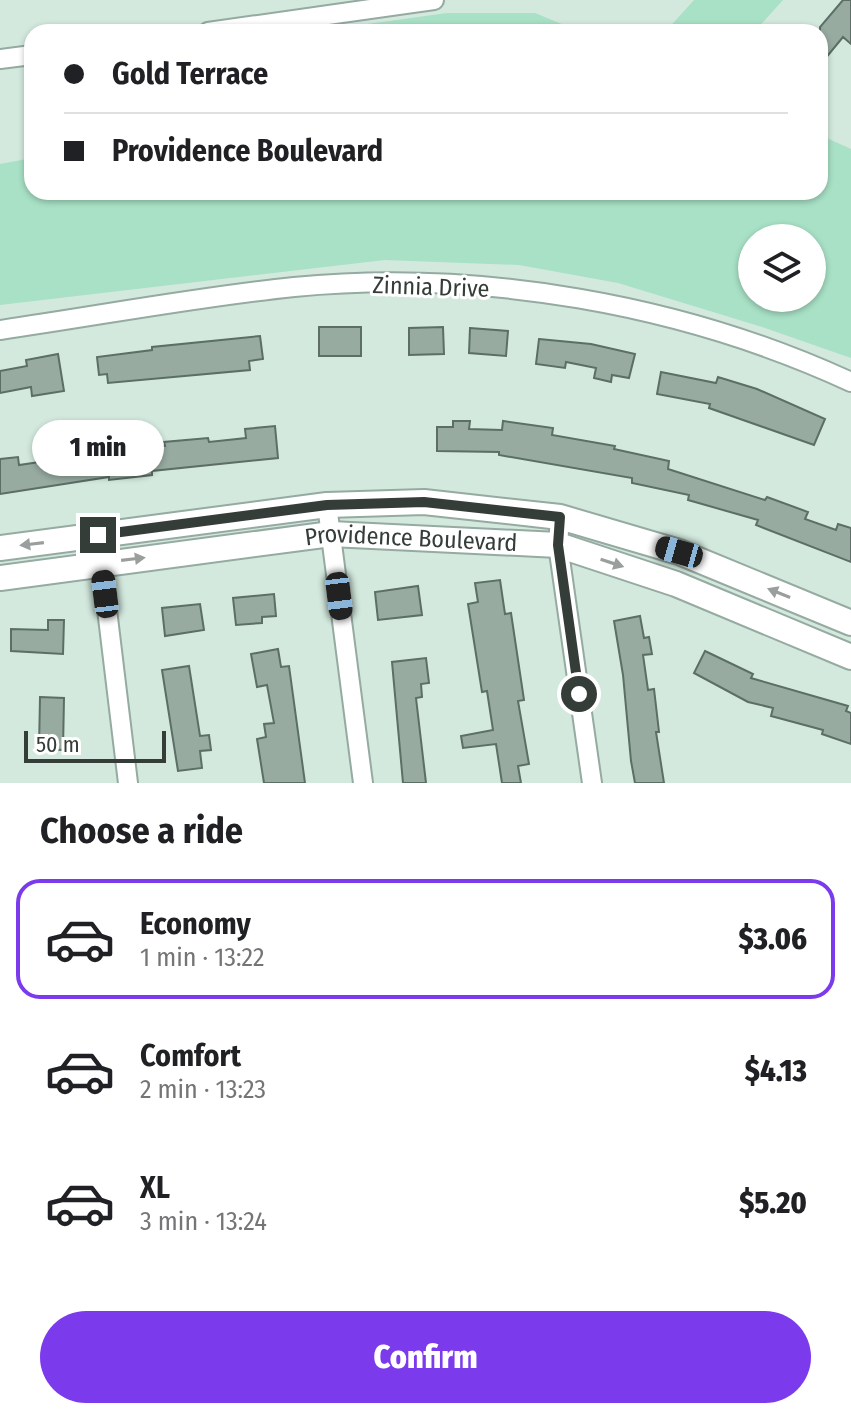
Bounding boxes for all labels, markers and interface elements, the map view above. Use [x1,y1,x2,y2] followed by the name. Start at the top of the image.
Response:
[112,56,268,92] text: Gold Terrace
[112,133,383,169] text: Providence Boulevard
[738,224,826,312] map controls
[738,224,826,312] button: layers
[372,271,490,303] street label: Zinnia Drive
[32,419,164,475] callout: 1 min
[70,432,126,463] text: 1 min
[80,517,116,553] route end
[303,519,518,557] street label: Providence Boulevard
[653,534,705,570] car
[19,538,44,551] one-way arrow
[121,552,146,565] one-way arrow
[600,557,624,569] one-way arrow
[90,569,120,619] car
[324,571,354,621] car
[767,587,791,600] one-way arrow
[561,676,597,712] route start
[24,727,166,763] scale bar
[36,731,80,758] text: 50 m
[40,809,243,853] text: Choose a ride
[44,903,116,975] icon: car
[140,906,251,942] text: Economy
[738,921,807,957] text: $3.06
[140,942,265,973] text: 1 min · 13:22
[44,1035,116,1107] icon: car
[140,1038,241,1074] text: Comfort
[745,1053,807,1089] text: $4.13
[140,1074,266,1105] text: 2 min · 13:23
[44,1167,116,1239] icon: car
[140,1170,170,1206] text: XL
[739,1185,807,1221] text: $5.20
[140,1206,267,1237] text: 3 min · 13:24
[40,1311,811,1403] button: Confirm

